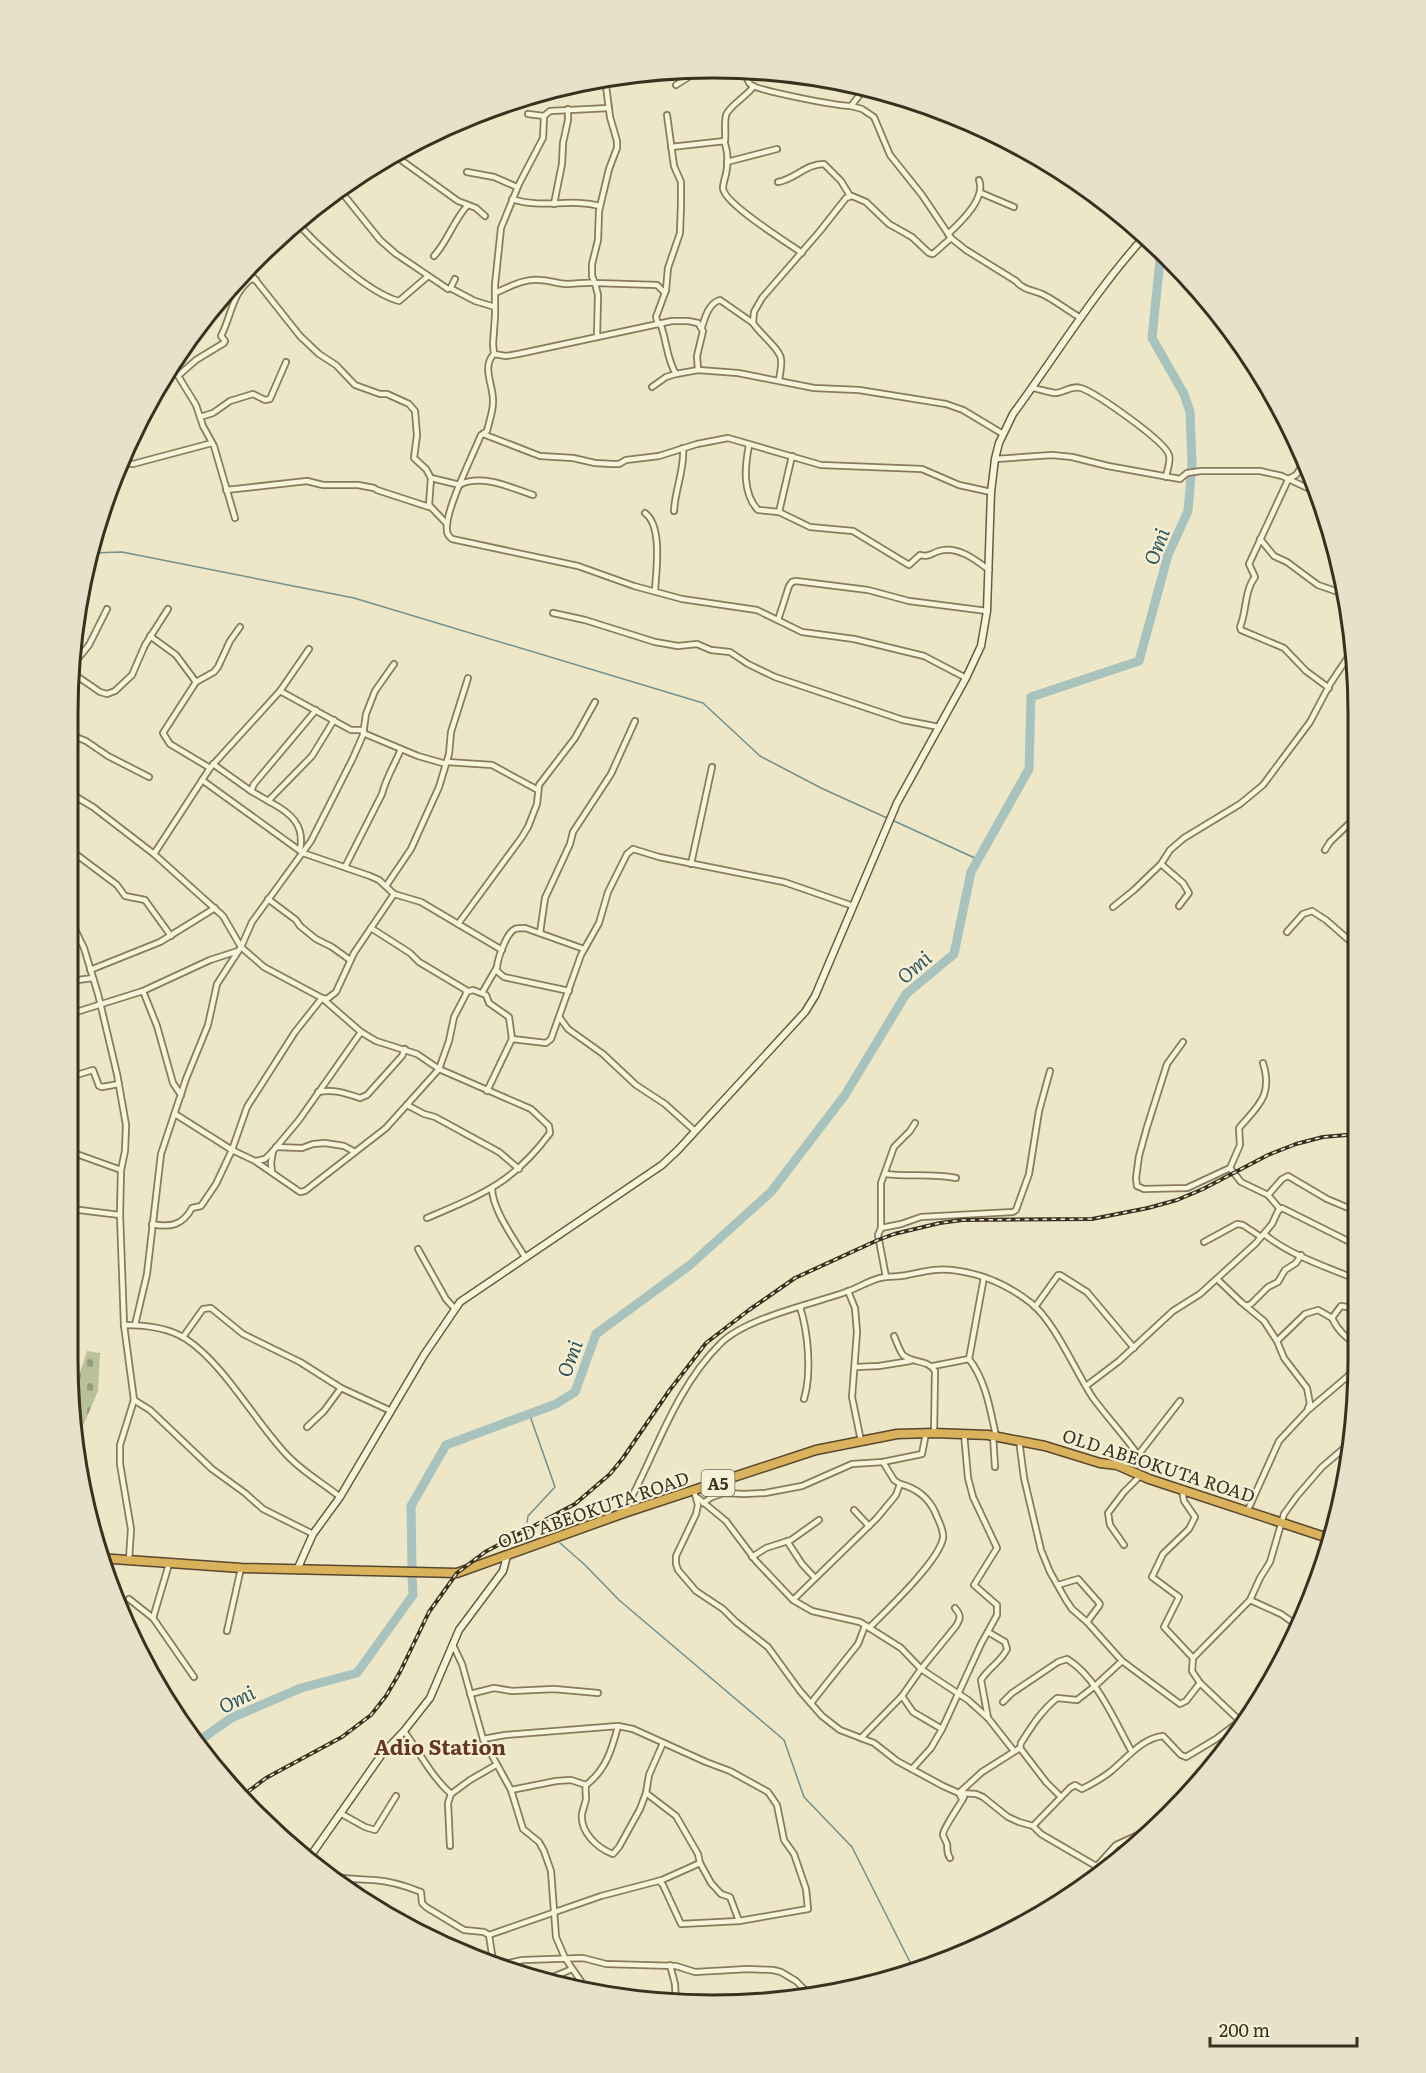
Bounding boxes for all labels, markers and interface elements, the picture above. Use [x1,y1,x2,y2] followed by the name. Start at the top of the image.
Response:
[1134,523,1176,569] water label: Omi
[889,942,937,990] water label: Omi
[547,1335,589,1381] water label: Omi
[1059,1421,1259,1509] street label: OLD ABEOKUTA ROAD
[494,1464,692,1554] street label: OLD ABEOKUTA ROAD
[702,1470,734,1496] road number: A5
[212,1676,260,1720] water label: Omi
[374,1730,506,1761] district label: Adio Station
[1210,2010,1357,2048] scale bar
[1219,2016,1270,2043] text: 200 m

